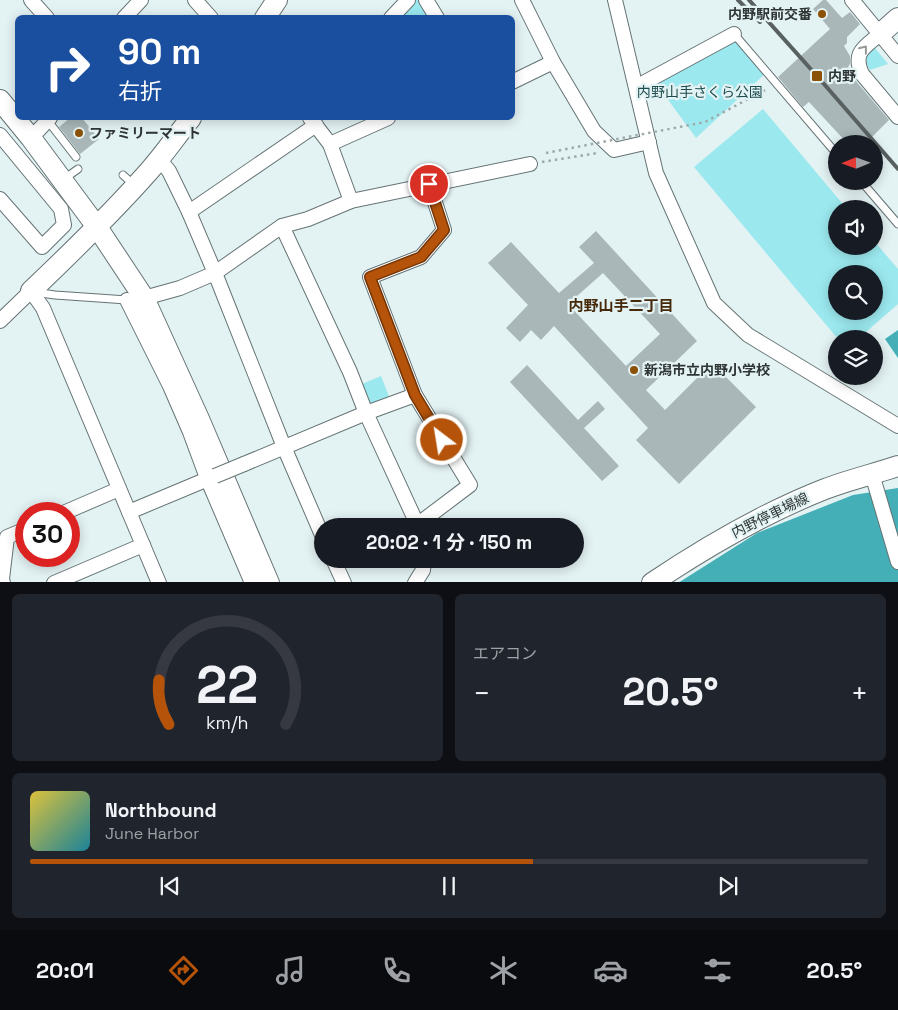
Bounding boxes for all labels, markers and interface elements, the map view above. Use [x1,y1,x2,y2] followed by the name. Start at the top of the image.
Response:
[728,5,812,23] place label: 内野駅前交番
[816,8,828,20] marker: 内野駅前交番
[118,30,201,74] text: 90 m
[35,35,100,100] icon: right
[858,45,867,55] one-way arrow
[828,67,856,85] place label: 内野
[810,69,824,83] marker: 内野
[118,77,162,105] text: 右折
[637,83,763,101] park label: 内野山手さくら公園
[89,124,201,142] place label: ファミリーマート
[73,127,85,139] marker: ファミリーマート
[828,135,882,190] north arrow
[828,135,883,385] map controls
[408,163,450,205] pin
[415,170,443,198] icon: arrive
[828,200,883,255] button: sound
[828,265,883,320] button: search
[568,296,674,315] district label: 内野山手二丁目
[828,330,883,385] button: layers
[644,361,770,379] place label: 新潟市立内野小学校
[628,364,640,376] marker: 新潟市立内野小学校
[415,413,467,465] position arrow
[728,488,812,542] street label: 内野停車場線
[15,502,80,567] speed limit sign: 30
[366,530,532,555] text: 20:02 · 1 分 · 150 m
[473,643,537,664] text: エアコン
[197,652,258,718] text: 22
[623,668,718,716] text: 20.5°
[473,675,490,711] text: −
[851,675,868,711] text: +
[206,711,249,734] text: km/h
[105,798,217,823] text: Northbound
[105,823,199,844] text: June Harbor
[156,872,184,900] icon: previous
[435,872,463,900] icon: pause
[714,872,742,900] icon: next
[166,953,201,988] icon: directions
[273,953,308,988] icon: music
[379,953,414,988] icon: phone
[486,953,521,988] icon: climate
[593,953,628,988] icon: car
[700,953,735,988] icon: filters
[36,956,94,984] text: 20:01
[807,956,862,984] text: 20.5°

